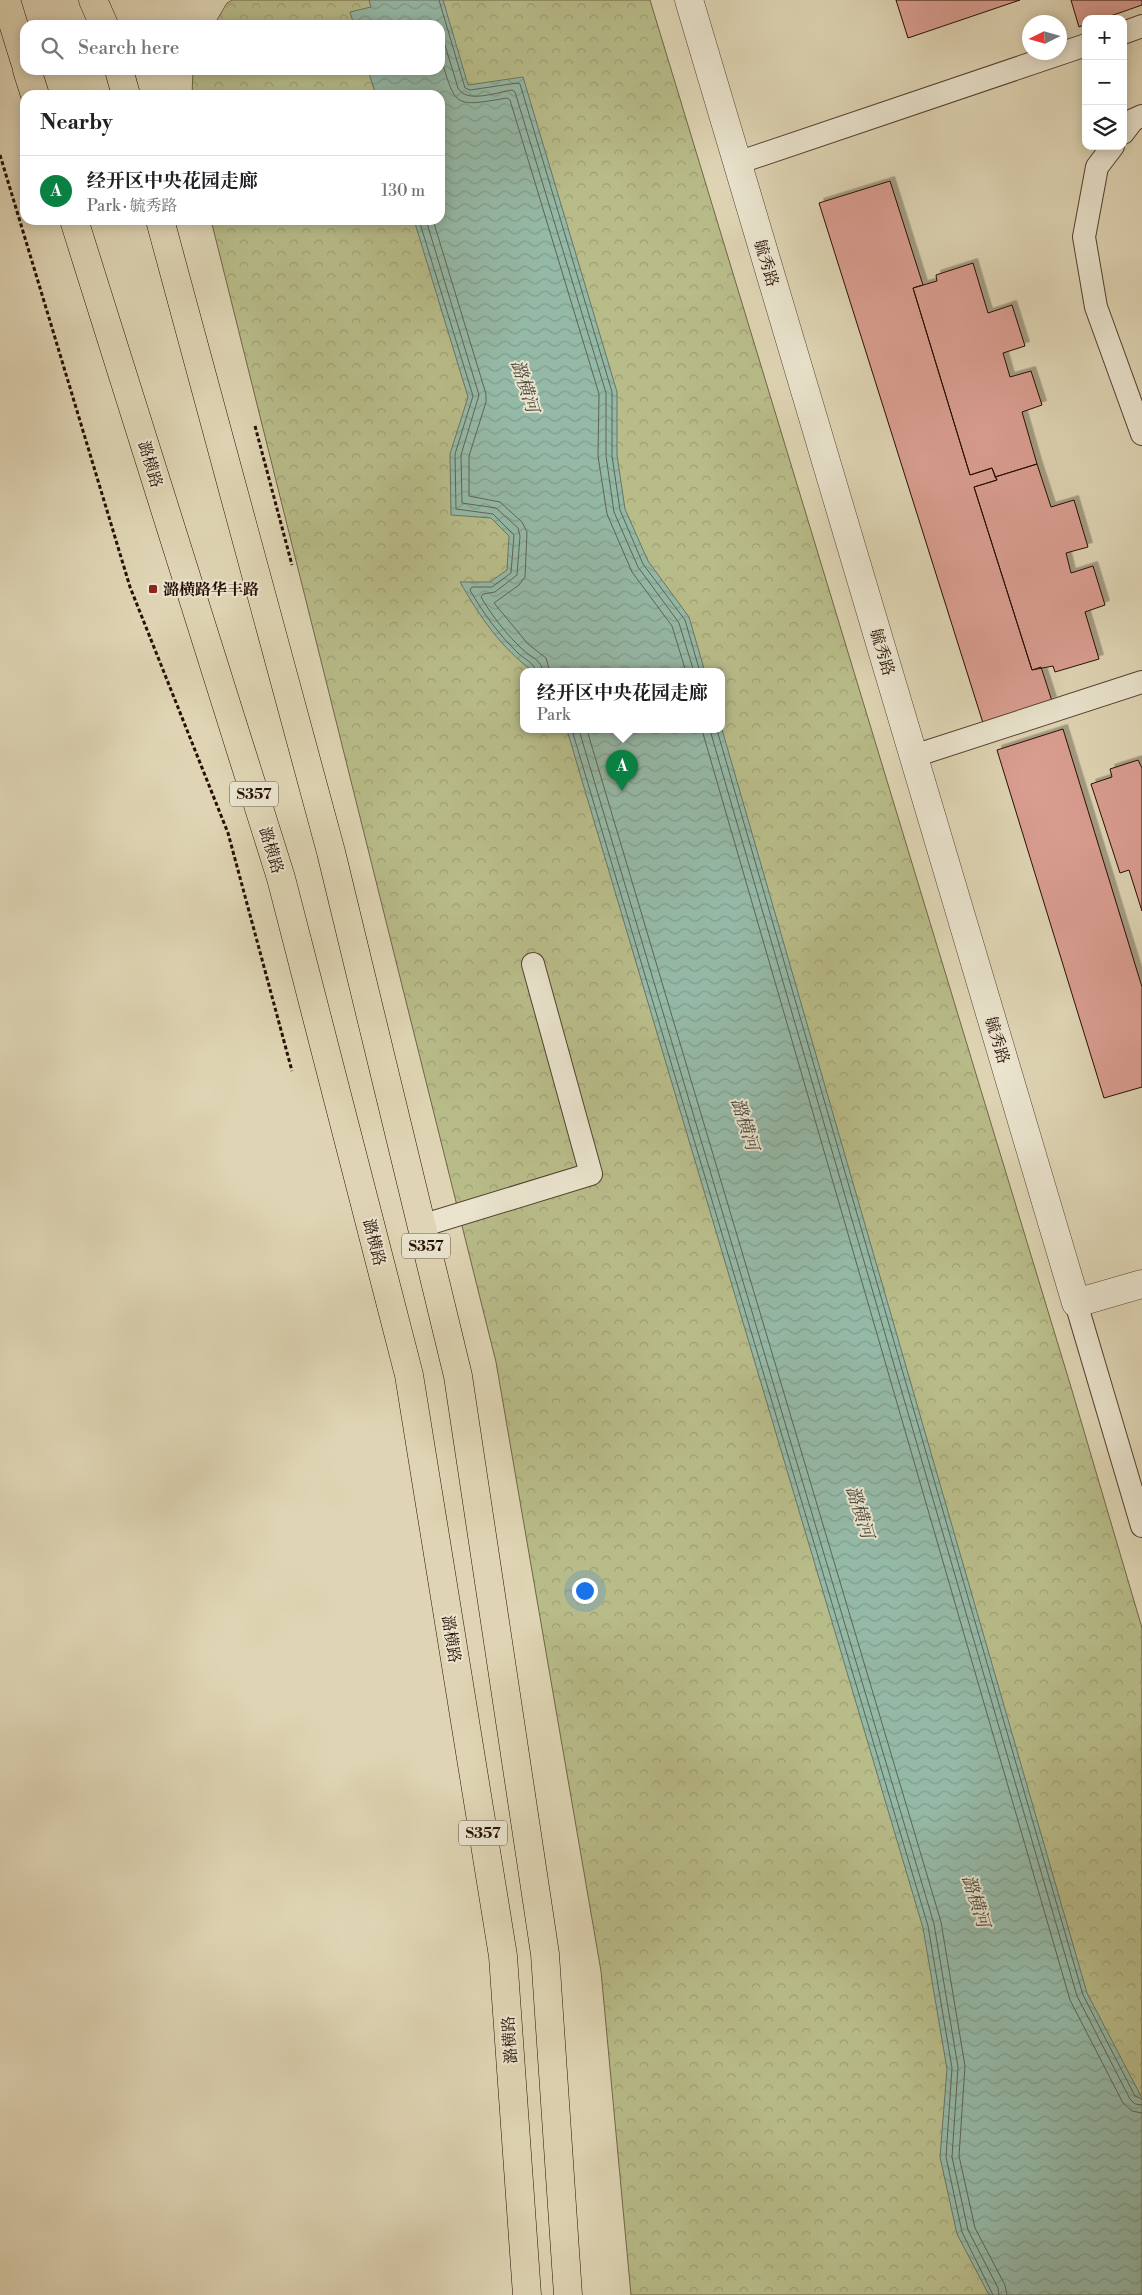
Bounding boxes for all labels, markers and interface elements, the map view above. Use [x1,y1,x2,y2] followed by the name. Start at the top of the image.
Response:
[1022,15,1067,60] north arrow
[1082,15,1127,150] map controls
[1082,15,1127,60] button: +
[20,20,445,75] search box
[38,34,66,62] icon: search
[78,36,179,60] text: Search here
[1082,60,1127,105] button: −
[1082,105,1127,150] button: layers
[40,110,113,136] text: Nearby
[87,169,258,193] text: 经开区中央花园走廊
[50,181,62,201] text: A
[381,181,425,201] text: 130 m
[87,196,178,216] text: Park · 毓秀路
[749,237,783,289] street label: 毓秀路
[506,357,544,418] water label: 潞横河
[133,438,167,490] street label: 潞横路
[163,580,259,600] place label: 潞横路华丰路
[147,583,159,595] marker: 潞横路华丰路
[865,626,899,678] street label: 毓秀路
[520,668,725,733] popup
[537,681,708,705] text: 经开区中央花园走廊
[537,705,570,725] text: Park
[606,750,638,791] pin: A
[230,782,278,806] road number: S357
[254,824,288,876] street label: 潞横路
[980,1014,1014,1066] street label: 毓秀路
[726,1095,764,1156] water label: 潞横河
[359,1217,390,1268] street label: 潞横路
[402,1234,450,1258] road number: S357
[841,1483,879,1544] water label: 潞横河
[572,1578,598,1604] your location
[437,1614,465,1664] street label: 潞横路
[459,1820,507,1846] road number: S357
[957,1872,995,1933] water label: 潞横河
[498,2015,522,2065] street label: 潞横路

